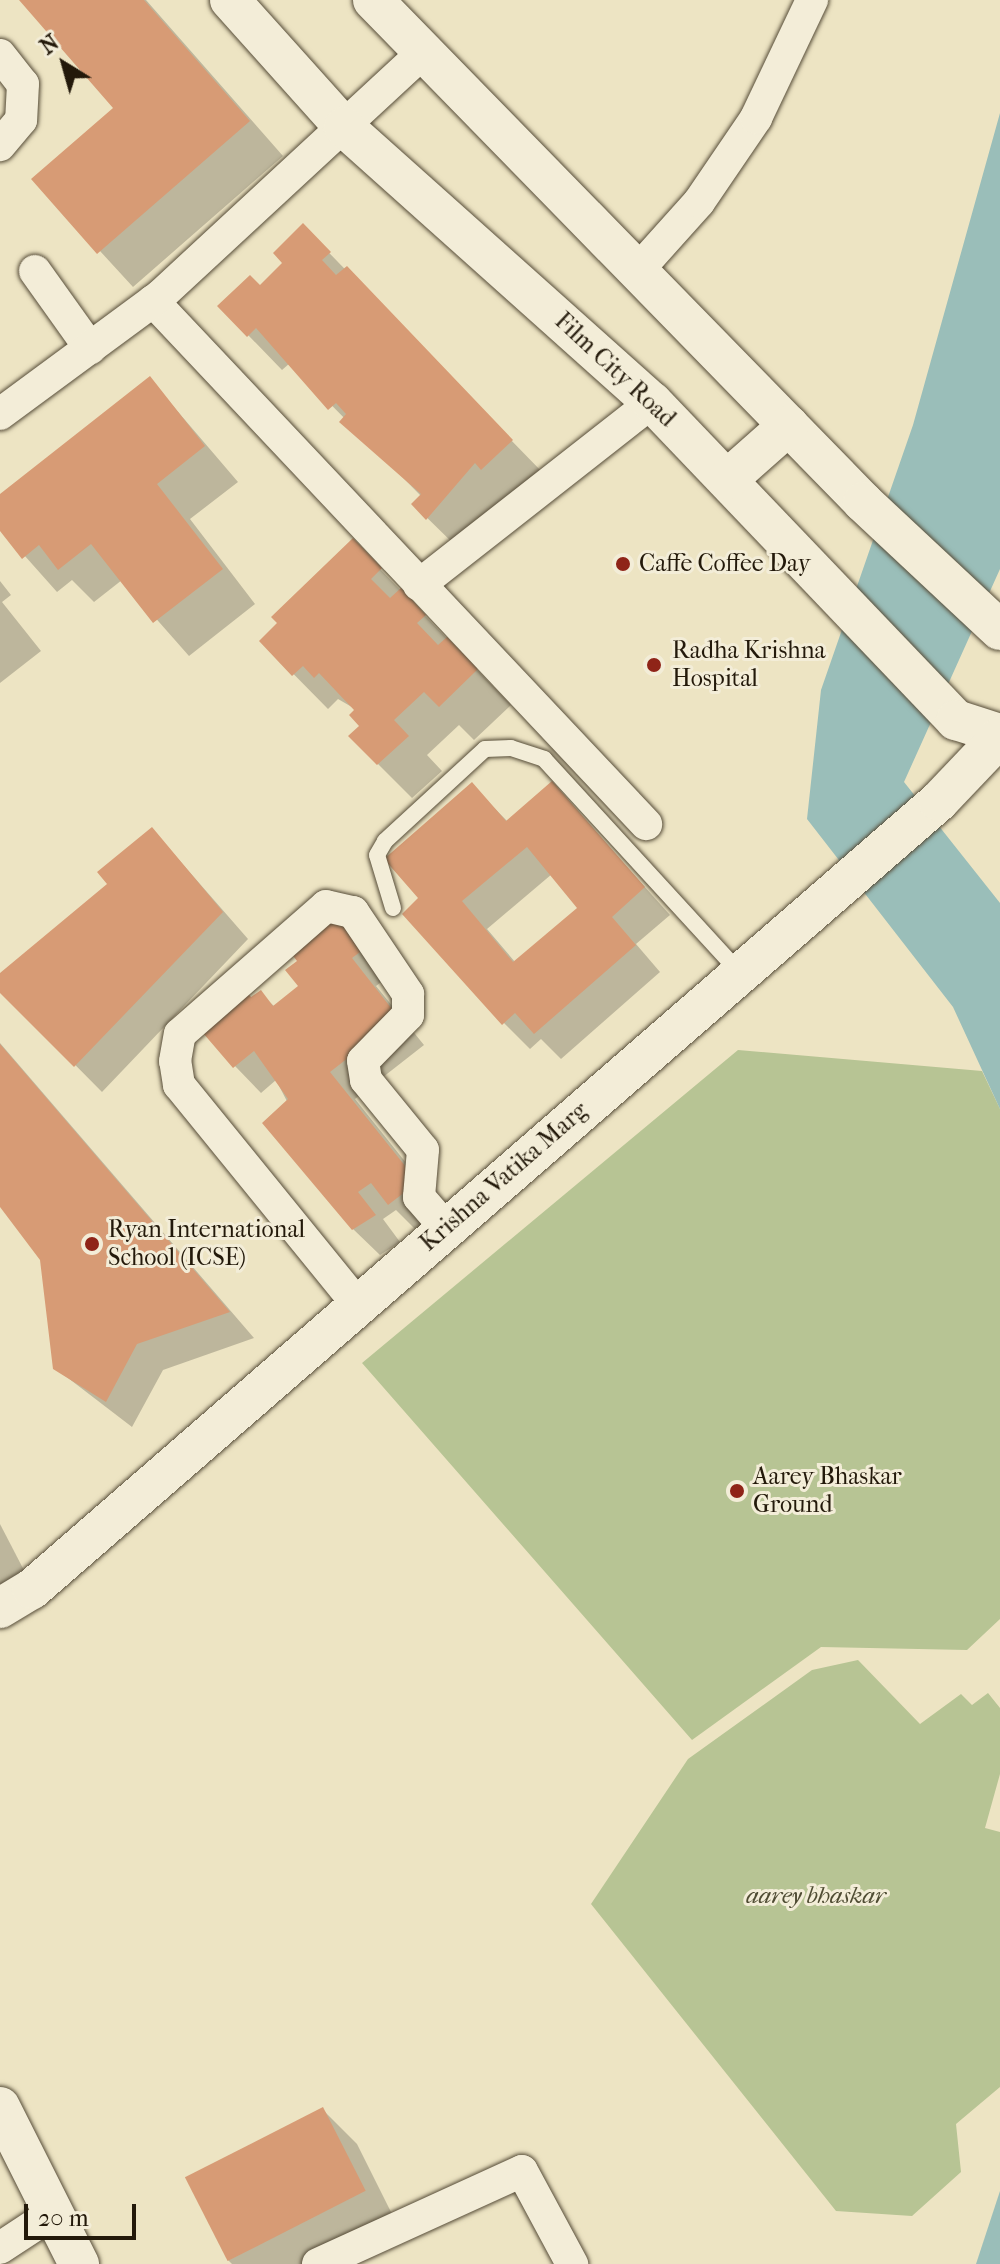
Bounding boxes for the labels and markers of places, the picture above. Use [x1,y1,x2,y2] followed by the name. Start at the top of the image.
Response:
[639,550,811,578] place label: Caffe Coffee Day
[614,555,632,573] marker: Caffe Coffee Day
[672,637,826,693] place label: Radha Krishna Hospital
[643,654,665,676] marker: Radha Krishna Hospital
[108,1216,305,1272] place label: Ryan International School (ICSE)
[83,1235,101,1253] marker: Ryan International School (ICSE)
[753,1463,902,1519] place label: Aarey Bhaskar Ground
[728,1482,746,1500] marker: Aarey Bhaskar Ground

